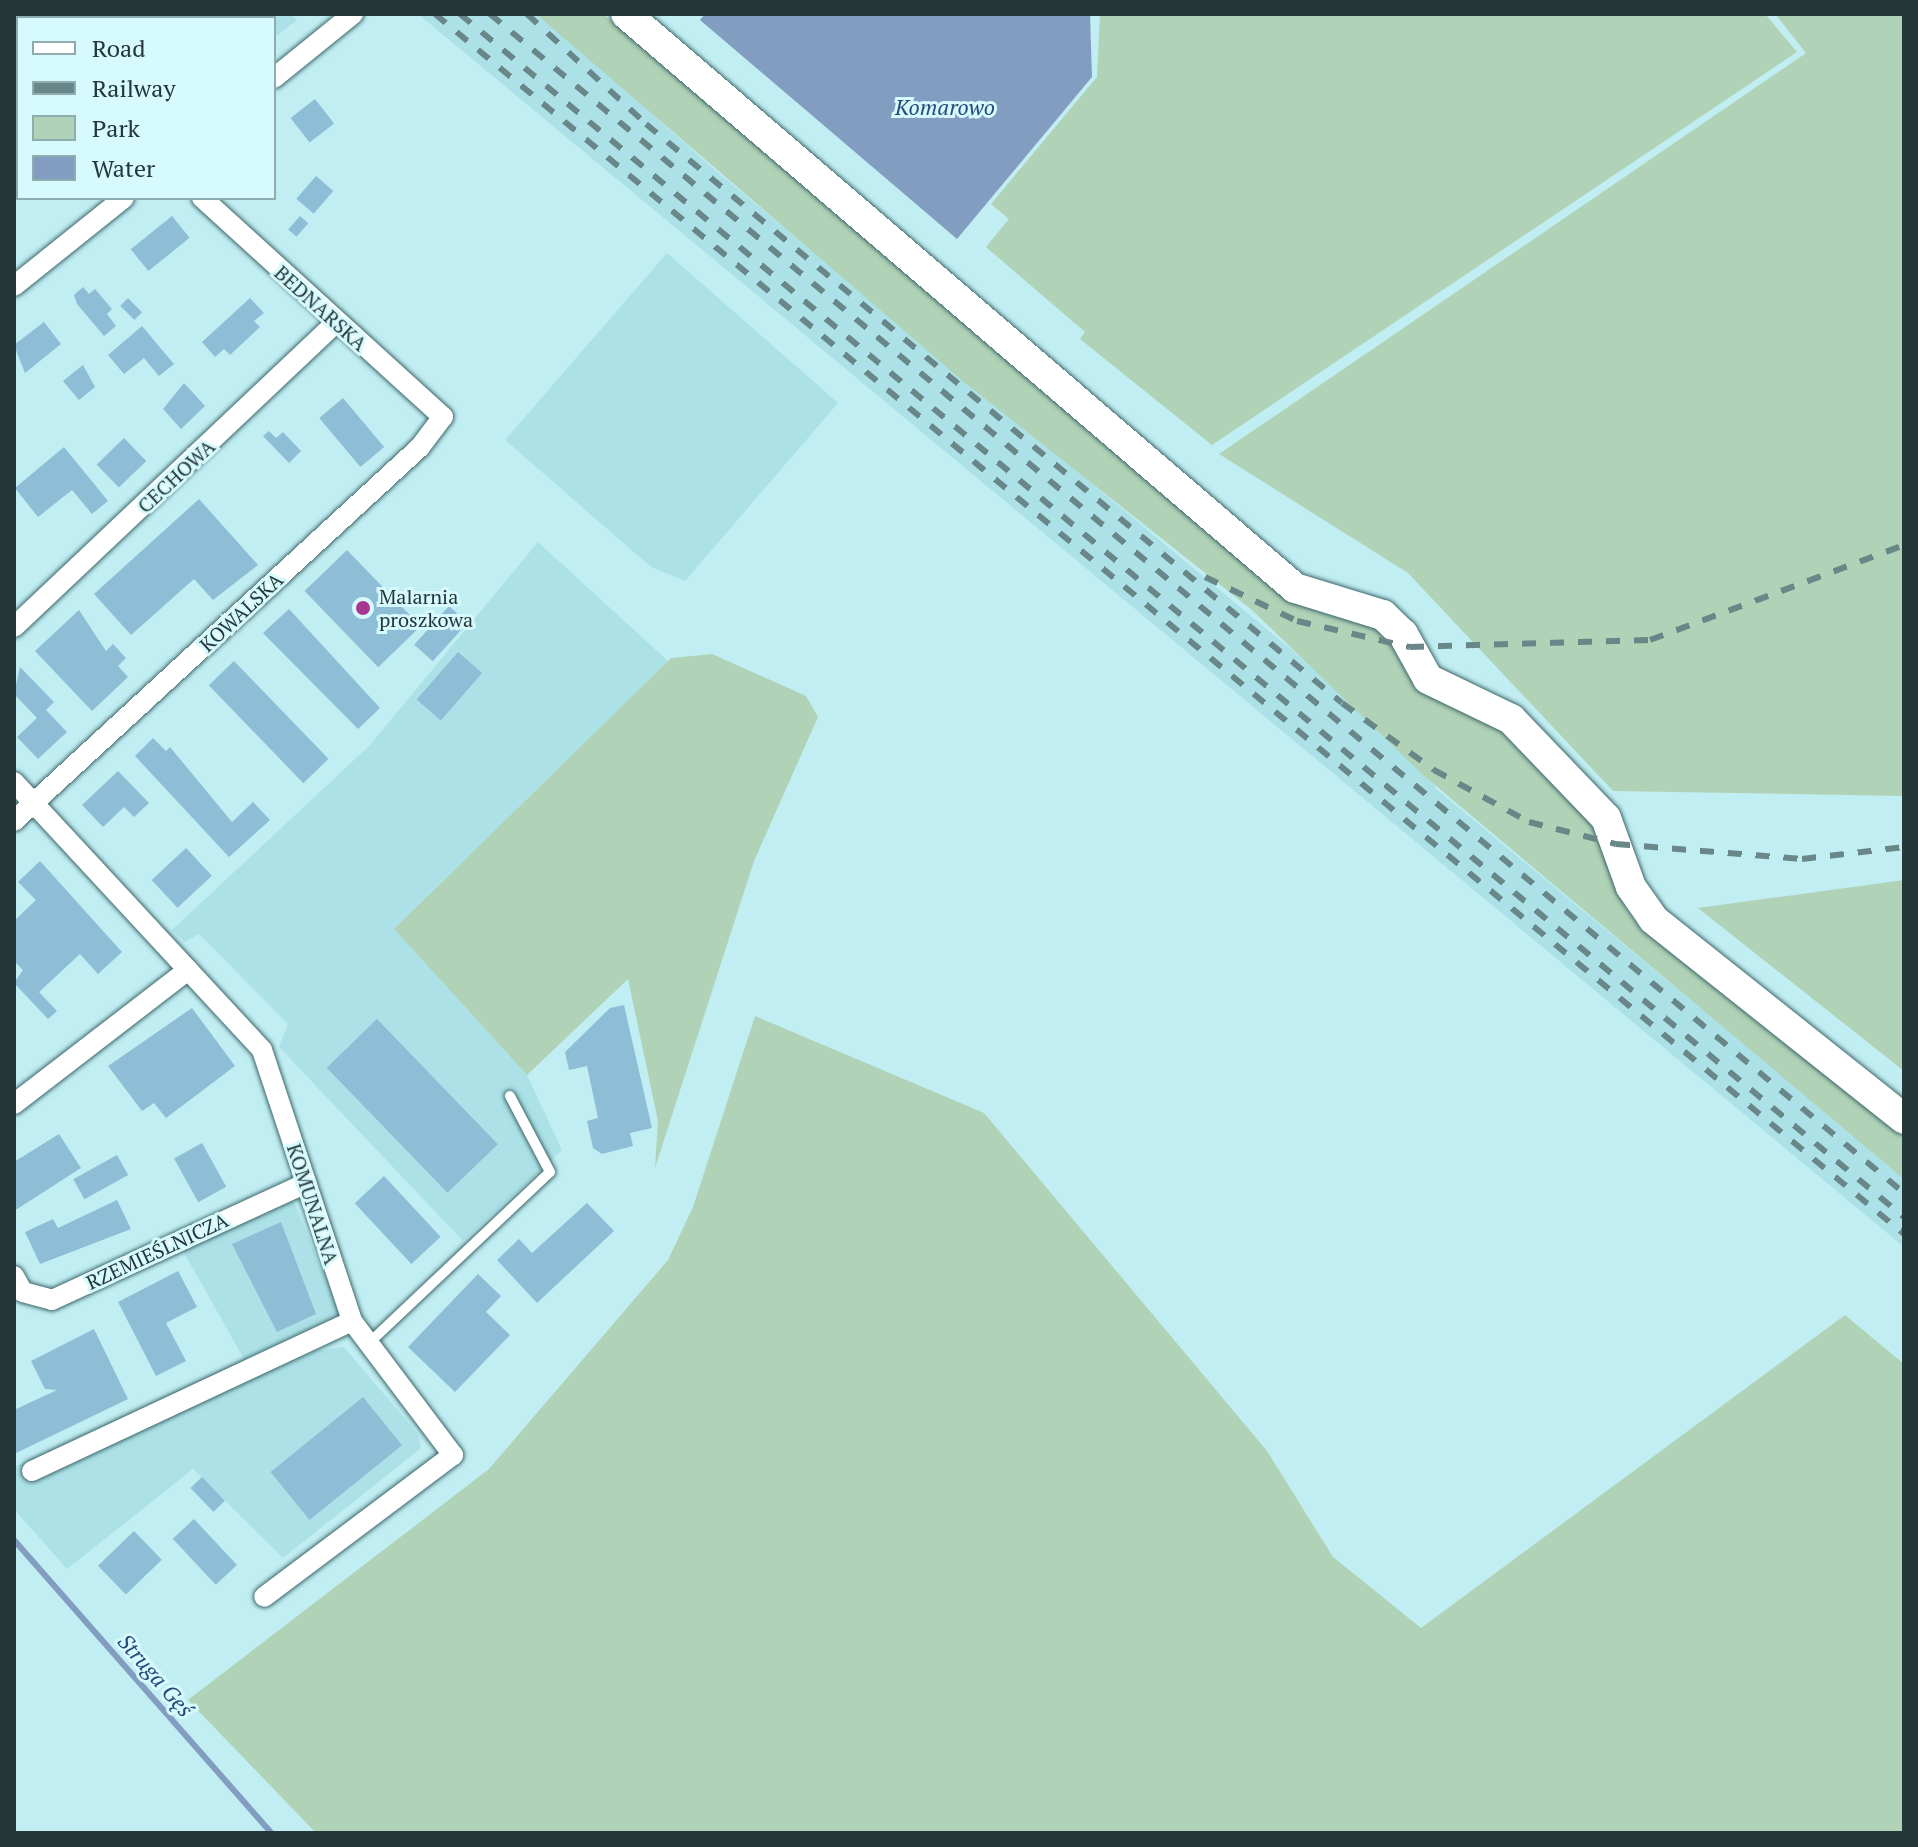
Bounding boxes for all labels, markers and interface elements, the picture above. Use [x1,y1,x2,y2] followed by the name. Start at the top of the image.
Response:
[16,16,276,200] legend
[92,32,146,64] text: Road
[92,72,176,104] text: Railway
[895,94,995,120] water label: Komarowo
[92,112,140,144] text: Park
[92,152,155,184] text: Water
[270,260,372,356] street label: BEDNARSKA
[132,434,220,518] street label: CECHOWA
[195,568,287,656] street label: KOWALSKA
[379,584,473,631] place label: Malarnia proszkowa
[354,599,372,617] marker: Malarnia proszkowa
[282,1141,344,1267] street label: KOMUNALNA
[82,1208,232,1294] street label: RZEMIEŚLNICZA
[113,1628,199,1722] water label: Struga Gęś

